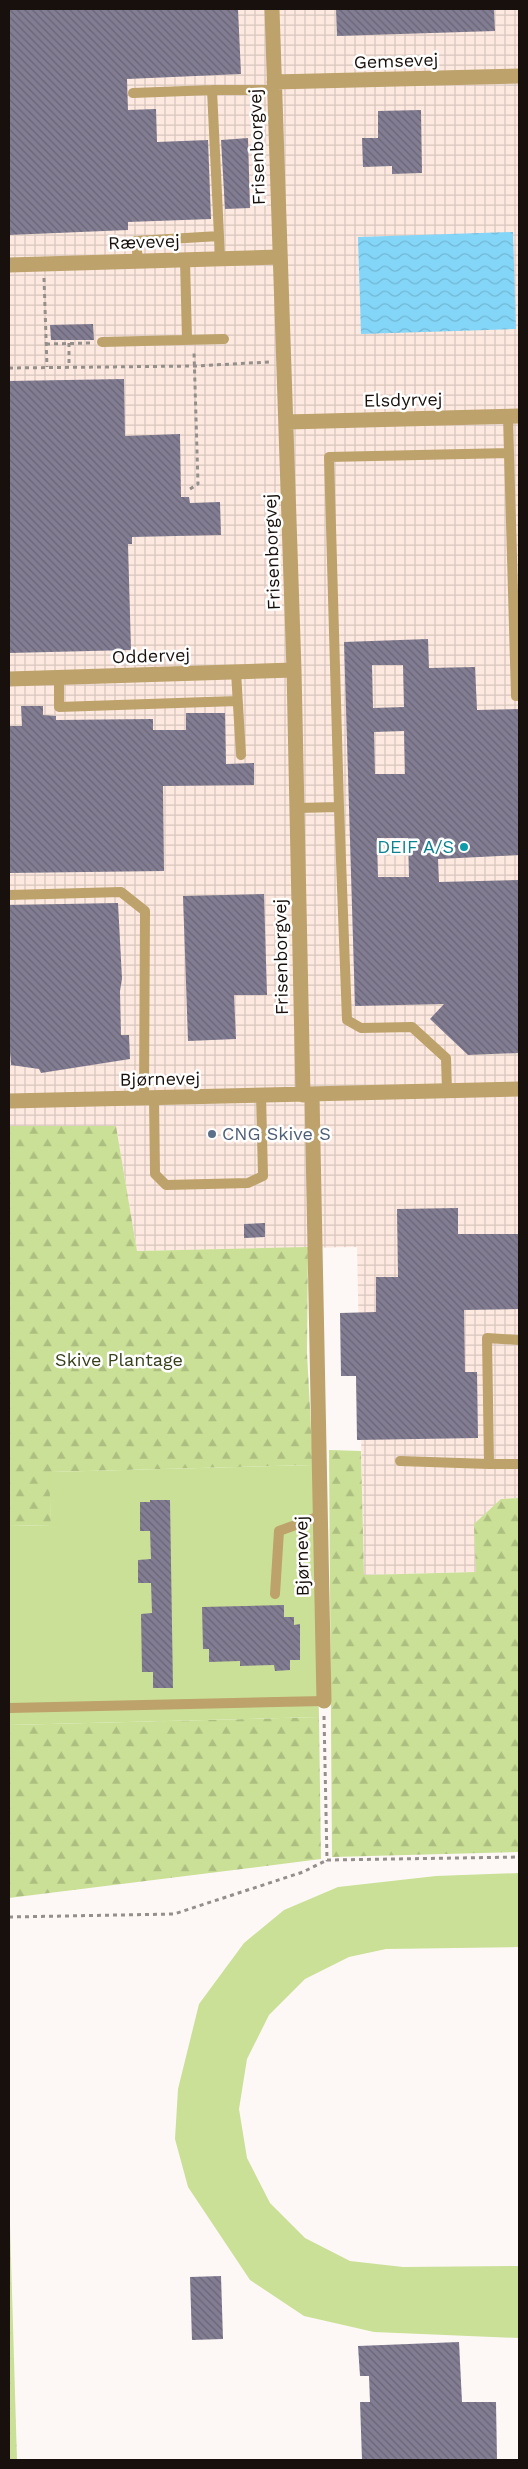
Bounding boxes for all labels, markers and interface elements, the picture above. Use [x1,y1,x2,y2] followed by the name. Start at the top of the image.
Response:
[353,49,439,72] street label: Gemsevej
[244,88,269,206] street label: Frisenborgvej
[108,230,180,253] street label: Rævevej
[363,388,443,411] street label: Elsdyrvej
[259,493,284,611] street label: Frisenborgvej
[111,644,190,667] street label: Oddervej
[377,836,454,857] place label: DEIF A/S
[458,841,470,853] marker: DEIF A/S
[269,899,292,1015] street label: Frisenborgvej
[120,1067,200,1090] street label: Bjørnevej
[222,1123,331,1144] place label: CNG Skive S
[206,1128,218,1140] marker: CNG Skive S
[55,1349,183,1370] park label: Skive Plantage
[290,1516,313,1596] street label: Bjørnevej

